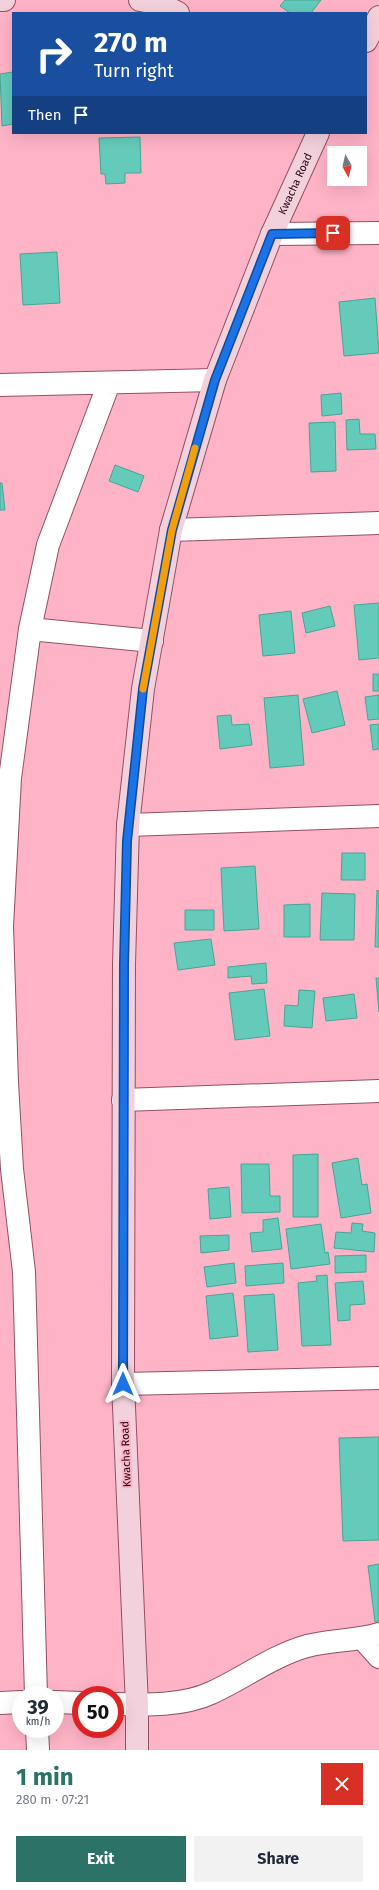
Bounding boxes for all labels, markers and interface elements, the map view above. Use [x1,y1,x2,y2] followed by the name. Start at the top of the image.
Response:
[94,26,168,59] text: 270 m
[28,28,80,80] icon: right
[94,60,174,82] text: Turn right
[70,104,92,126] icon: arrive
[28,106,62,124] text: Then
[327,146,367,186] north arrow
[327,146,367,186] map controls
[275,151,315,216] street label: Kwacha Road
[316,216,350,250] pin
[322,222,344,244] icon: arrive
[102,1363,144,1405] position arrow
[118,1421,134,1487] street label: Kwacha Road
[72,1686,124,1738] speed limit sign: 50
[27,1695,49,1719] text: 39
[26,1716,50,1728] text: km/h
[16,1763,74,1791] text: 1 min
[321,1763,363,1805] button: close
[16,1792,89,1807] text: 280 m · 07:21
[16,1836,186,1882] button: Exit
[194,1836,363,1882] button: Share

